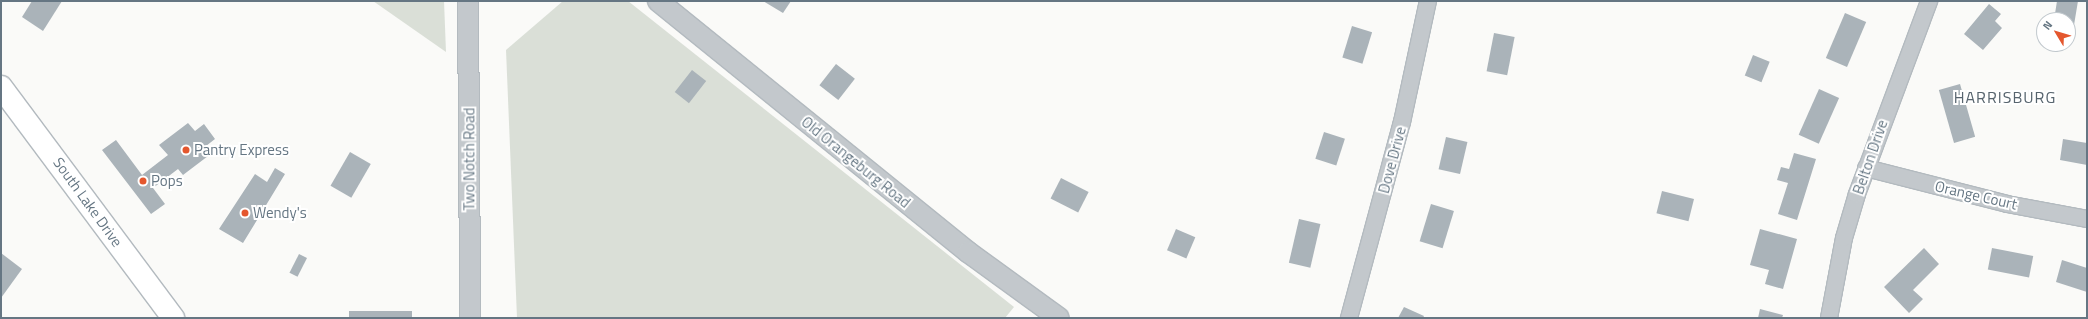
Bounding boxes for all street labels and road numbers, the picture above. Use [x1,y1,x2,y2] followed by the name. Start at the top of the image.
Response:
[460,108,478,210] street label: Two Notch Road
[798,113,914,211] street label: Old Orangeburg Road
[1849,117,1891,197] street label: Belton Drive
[1374,125,1410,195] street label: Dove Drive
[50,154,126,250] street label: South Lake Drive
[1933,177,2019,213] street label: Orange Court

